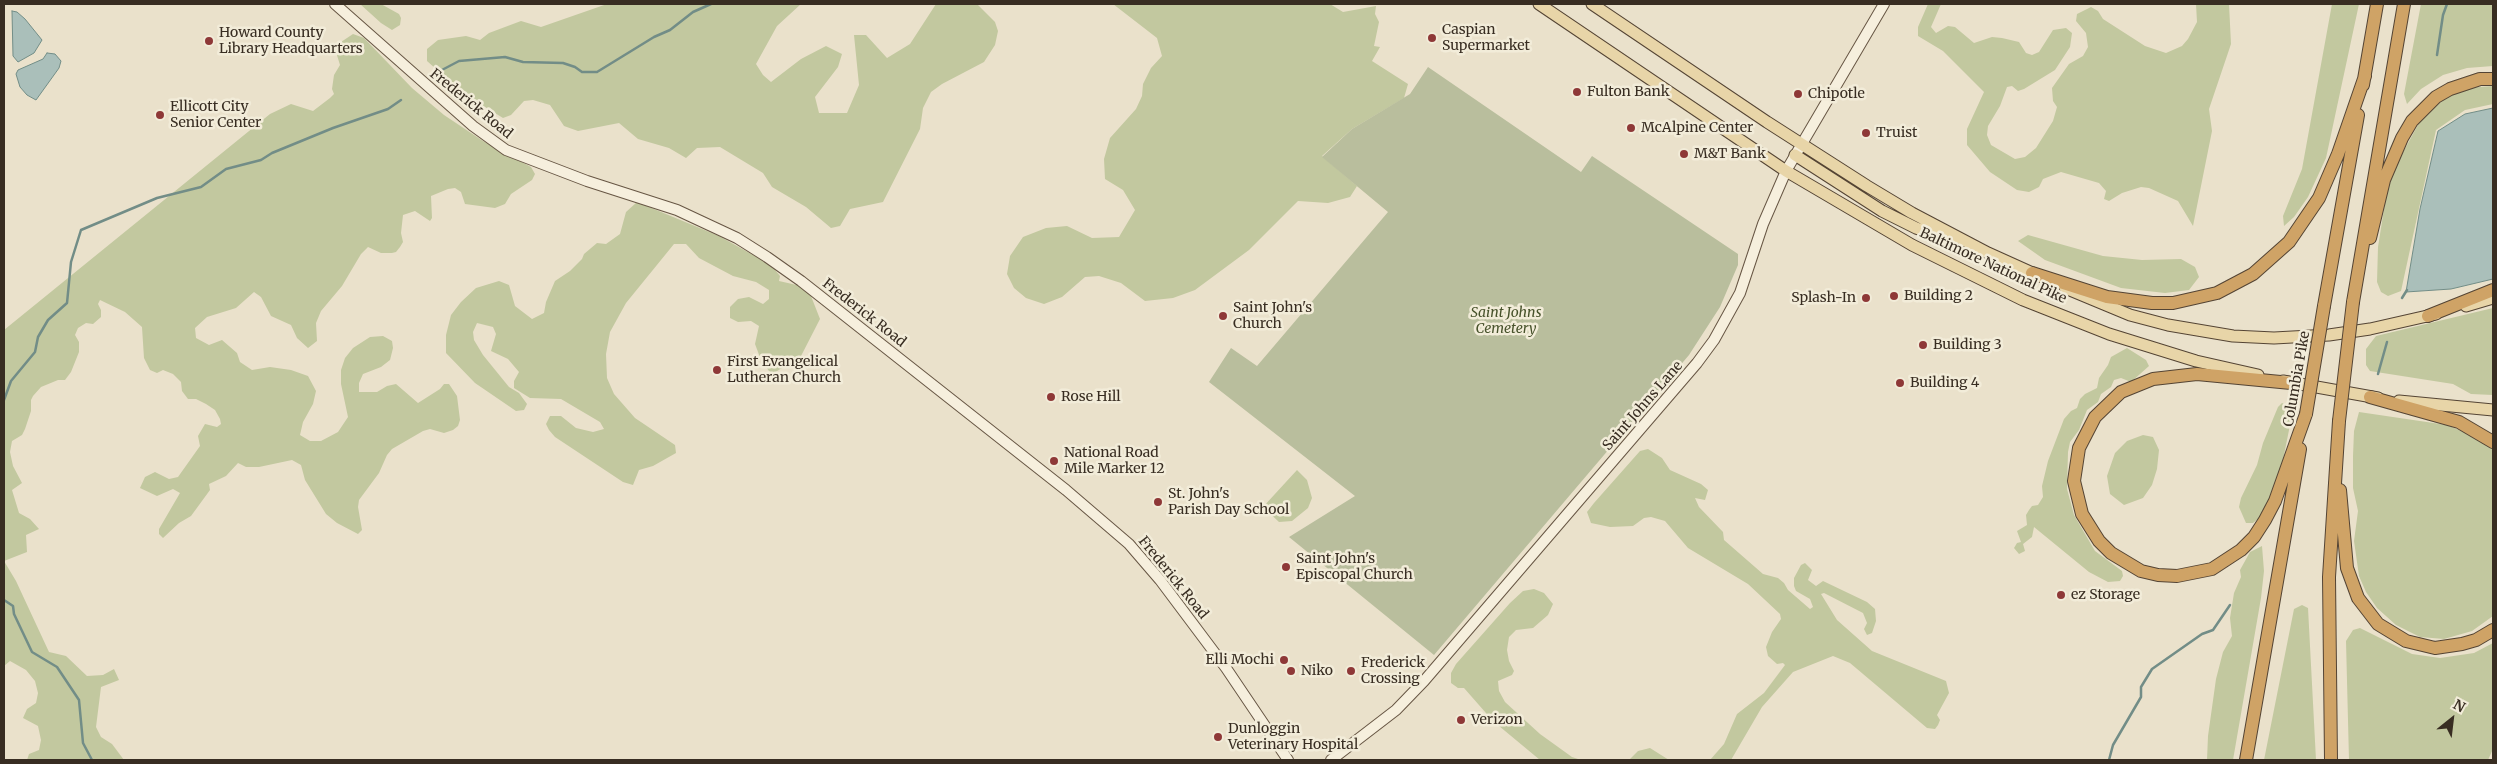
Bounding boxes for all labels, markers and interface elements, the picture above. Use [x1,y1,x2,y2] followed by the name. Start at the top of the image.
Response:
[1442,22,1530,54] place label: Caspian Supermarket
[219,25,363,58] place label: Howard County Library Headquarters
[1426,32,1438,44] marker: Caspian Supermarket
[203,35,215,47] marker: Howard County Library Headquarters
[426,66,516,142] street label: Frederick Road
[1587,84,1670,100] place label: Fulton Bank
[1571,86,1583,98] marker: Fulton Bank
[1808,86,1865,102] place label: Chipotle
[1792,88,1804,100] marker: Chipotle
[170,99,261,132] place label: Ellicott City Senior Center
[154,109,166,121] marker: Ellicott City Senior Center
[1641,120,1753,136] place label: McAlpine Center
[1625,122,1637,134] marker: McAlpine Center
[1876,125,1918,141] place label: Truist
[1860,127,1872,139] marker: Truist
[1694,146,1766,162] place label: M&T Bank
[1678,148,1690,160] marker: M&T Bank
[1917,225,2069,307] street label: Baltimore National Pike
[819,275,909,351] street label: Frederick Road
[1904,288,1973,304] place label: Building 2
[1791,290,1856,306] place label: Splash-In
[1888,290,1900,302] marker: Building 2
[1860,292,1872,304] marker: Splash-In
[1233,300,1312,332] place label: Saint John's Church
[1471,305,1541,338] park label: Saint Johns Cemetery
[1217,310,1229,322] marker: Saint John's Church
[2280,330,2314,428] street label: Columbia Pike
[1933,337,2002,353] place label: Building 3
[1917,339,1929,351] marker: Building 3
[727,354,841,387] place label: First Evangelical Lutheran Church
[1600,358,1686,454] street label: Saint Johns Lane
[711,364,723,376] marker: First Evangelical Lutheran Church
[1910,375,1979,391] place label: Building 4
[1894,377,1906,389] marker: Building 4
[1061,389,1121,405] place label: Rose Hill
[1045,391,1057,403] marker: Rose Hill
[1064,445,1165,478] place label: National Road Mile Marker 12
[1048,455,1060,467] marker: National Road Mile Marker 12
[1168,486,1289,518] place label: St. John's Parish Day School
[1152,496,1164,508] marker: St. John's Parish Day School
[1135,533,1211,623] street label: Frederick Road
[1296,551,1413,584] place label: Saint John's Episcopal Church
[1280,561,1292,573] marker: Saint John's Episcopal Church
[2071,587,2140,603] place label: ez Storage
[2055,589,2067,601] marker: ez Storage
[1205,652,1274,668] place label: Elli Mochi
[1278,654,1290,666] marker: Elli Mochi
[1361,655,1425,688] place label: Frederick Crossing
[1301,663,1333,679] place label: Niko
[1285,665,1297,677] marker: Niko
[1345,665,1357,677] marker: Frederick Crossing
[2427,694,2477,744] north arrow
[2450,695,2468,716] text: N
[1471,712,1523,728] place label: Verizon
[1455,714,1467,726] marker: Verizon
[1228,721,1358,754] place label: Dunloggin Veterinary Hospital
[1212,731,1224,743] marker: Dunloggin Veterinary Hospital

